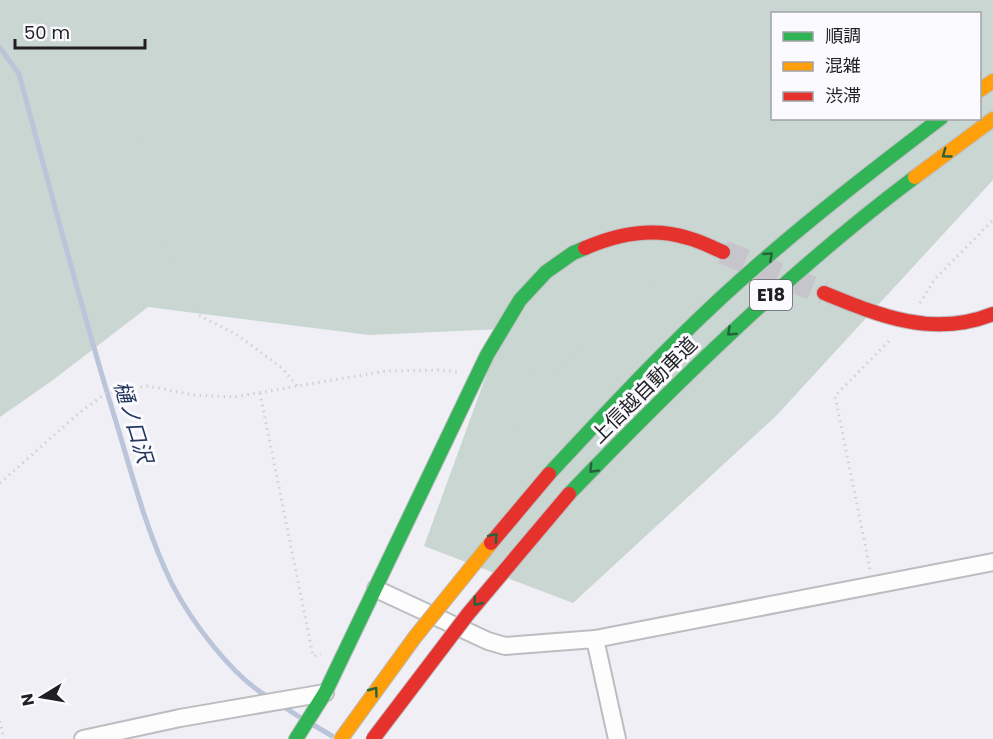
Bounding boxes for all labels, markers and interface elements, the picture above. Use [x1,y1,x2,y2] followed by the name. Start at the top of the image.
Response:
[15,12,146,50] scale bar
[771,12,981,120] legend
[24,20,70,45] text: 50 m
[825,23,861,48] text: 順調
[825,53,861,78] text: 混雑
[825,83,861,108] text: 渋滞
[941,146,952,157] one-way arrow
[762,252,773,263] one-way arrow
[750,280,792,310] road number: E18
[728,325,738,336] one-way arrow
[585,331,703,449] street label: 上信越自動車道
[107,377,161,469] water label: 樋ノ口沢
[589,463,600,473] one-way arrow
[487,533,498,544] one-way arrow
[473,596,484,607] one-way arrow
[12,667,72,727] north arrow
[367,687,378,698] one-way arrow
[15,692,40,708] text: N

